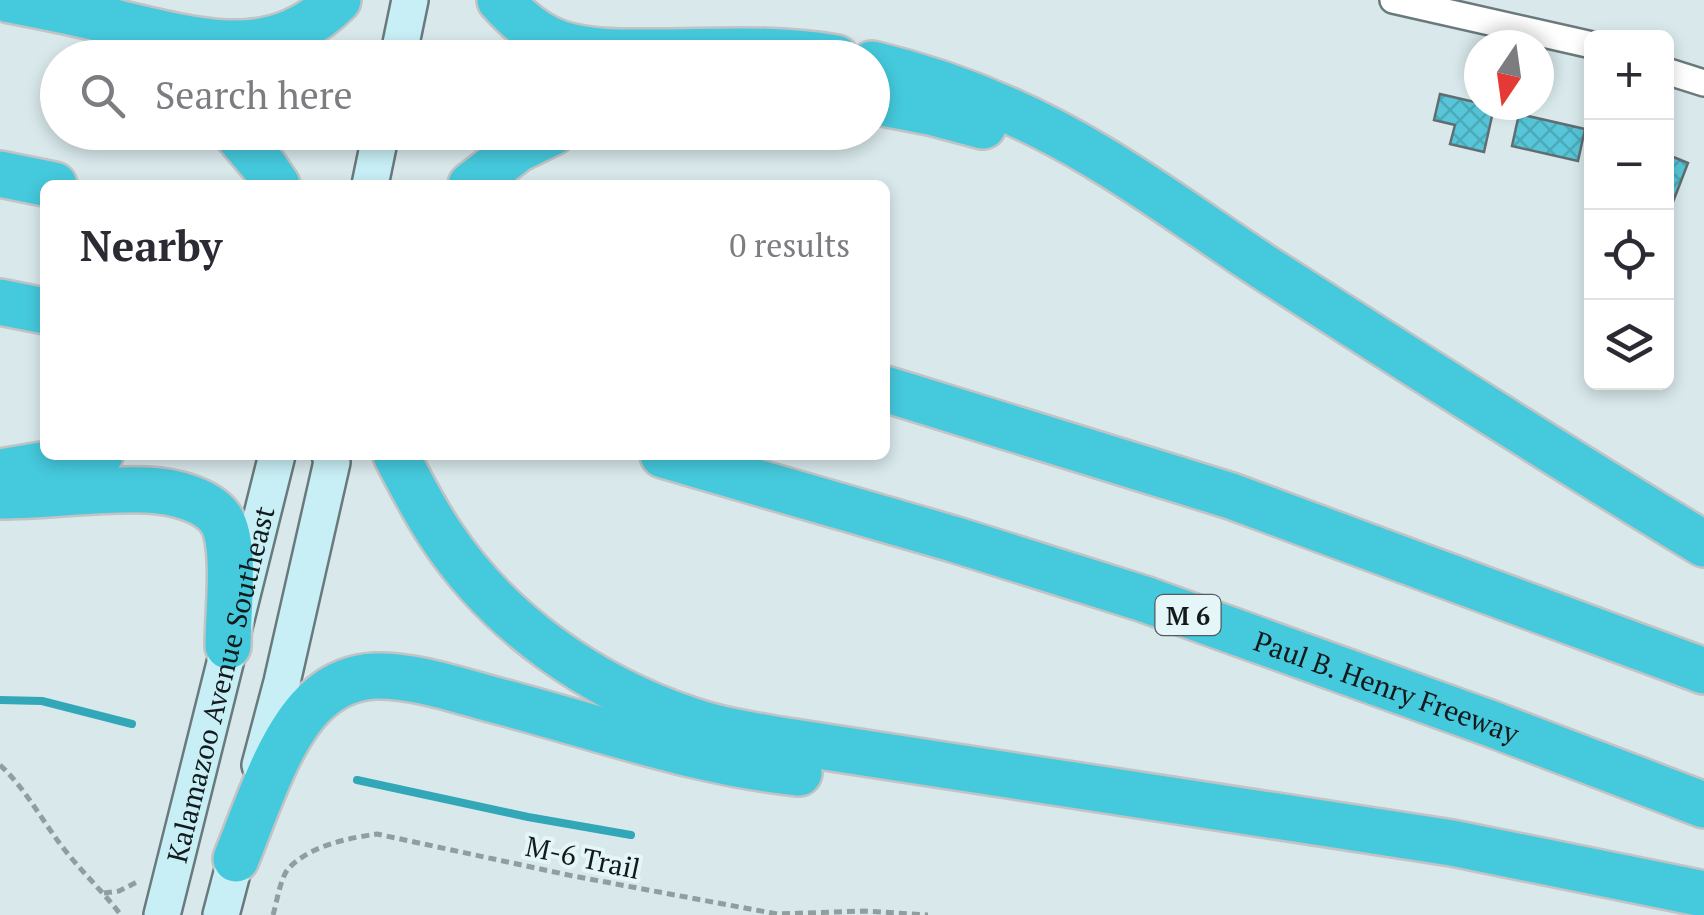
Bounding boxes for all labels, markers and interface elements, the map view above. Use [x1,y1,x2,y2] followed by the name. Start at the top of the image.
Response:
[1464,30,1554,120] north arrow
[1584,30,1674,390] map controls
[1584,30,1674,120] button: +
[40,40,890,150] search box
[75,68,130,123] icon: search
[155,70,353,120] text: Search here
[1584,120,1674,210] button: −
[1584,210,1674,300] button: locate
[80,217,222,273] text: Nearby
[729,224,850,266] text: 0 results
[1584,300,1674,390] button: layers
[157,501,282,866] street label: Kalamazoo Avenue Southeast
[1156,595,1220,635] road number: M 6
[1249,622,1525,752] street label: Paul B. Henry Freeway
[522,827,644,887] street label: M-6 Trail

